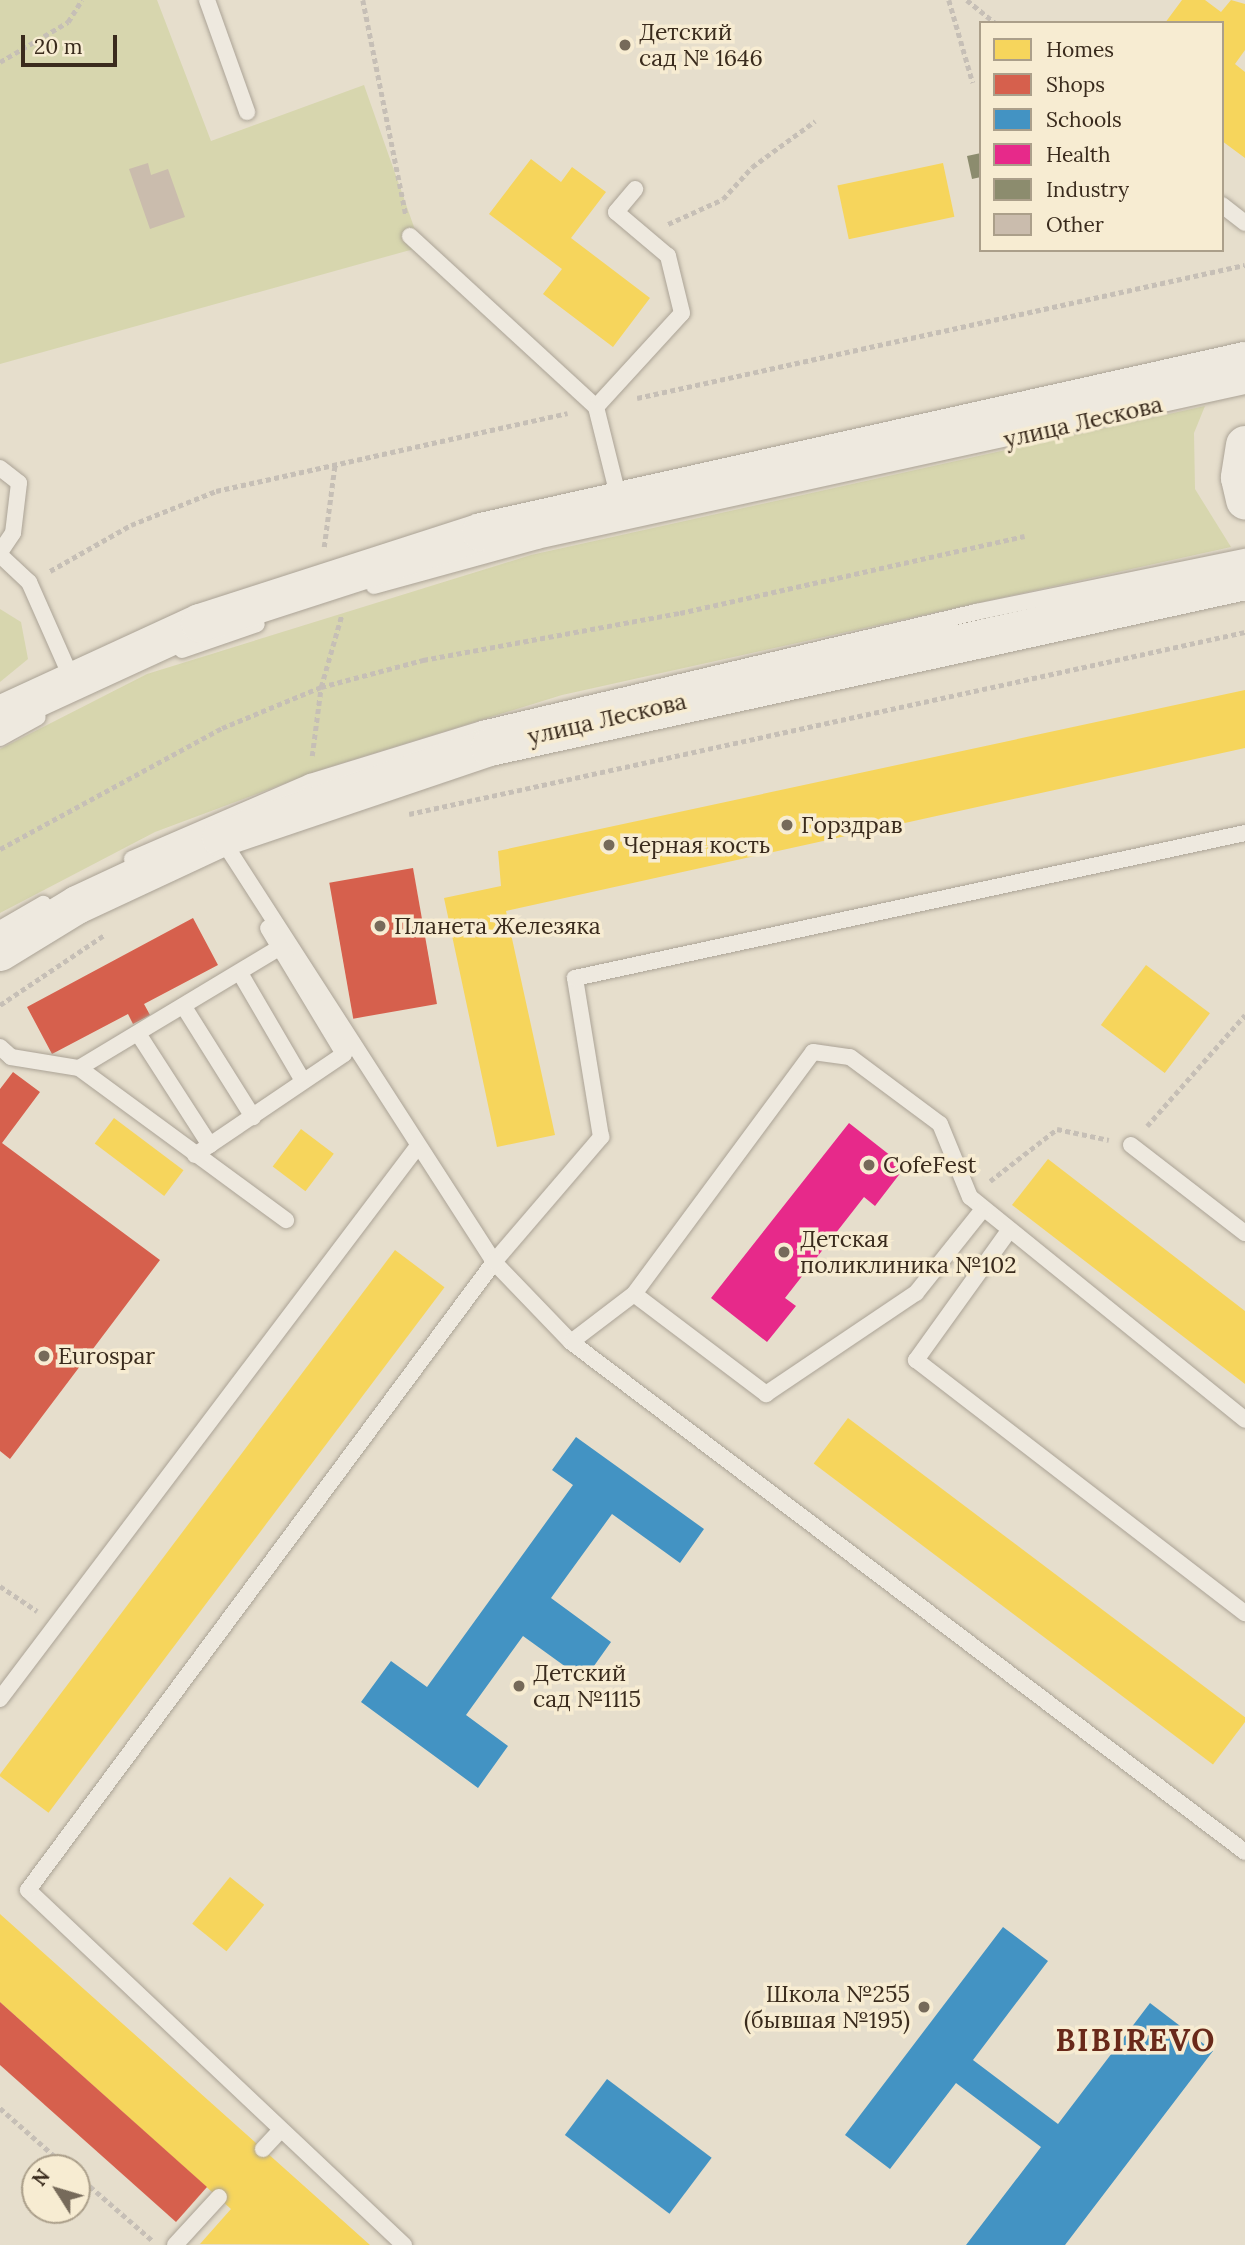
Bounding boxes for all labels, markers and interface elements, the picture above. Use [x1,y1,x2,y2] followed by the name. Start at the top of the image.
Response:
[639,18,763,72] place label: Детский сад № 1646
[24,21,121,65] scale bar
[979,21,1224,252] legend
[34,33,83,60] text: 20 m
[1046,36,1114,63] text: Homes
[617,37,633,53] marker: Детский сад № 1646
[1046,71,1105,98] text: Shops
[1046,106,1122,133] text: Schools
[1046,141,1111,168] text: Health
[1046,176,1129,203] text: Industry
[1046,211,1104,238] text: Other
[1001,390,1165,454] street label: улица Лескова
[525,687,689,751] street label: улица Лескова
[801,811,903,839] place label: Горздрав
[779,817,795,833] marker: Горздрав
[623,831,770,859] place label: Черная кость
[601,837,617,853] marker: Черная кость
[394,912,601,940] place label: Планета Железяка
[372,918,388,934] marker: Планета Железяка
[883,1151,976,1179] place label: CofeFest
[861,1157,877,1173] marker: CofeFest
[800,1225,1016,1279] place label: Детская поликлиника №102
[774,1242,794,1262] marker: Детская поликлиника №102
[58,1342,155,1370] place label: Eurospar
[36,1348,52,1364] marker: Eurospar
[533,1659,641,1713] place label: Детский сад №1115
[511,1678,527,1694] marker: Детский сад №1115
[744,1980,910,2034] place label: Школа №255 (бывшая №195)
[916,1999,932,2015] marker: Школа №255 (бывшая №195)
[1057,2022,1215,2058] district label: BIBIREVO
[21,2154,91,2224] north arrow
[27,2164,55,2191] text: N

